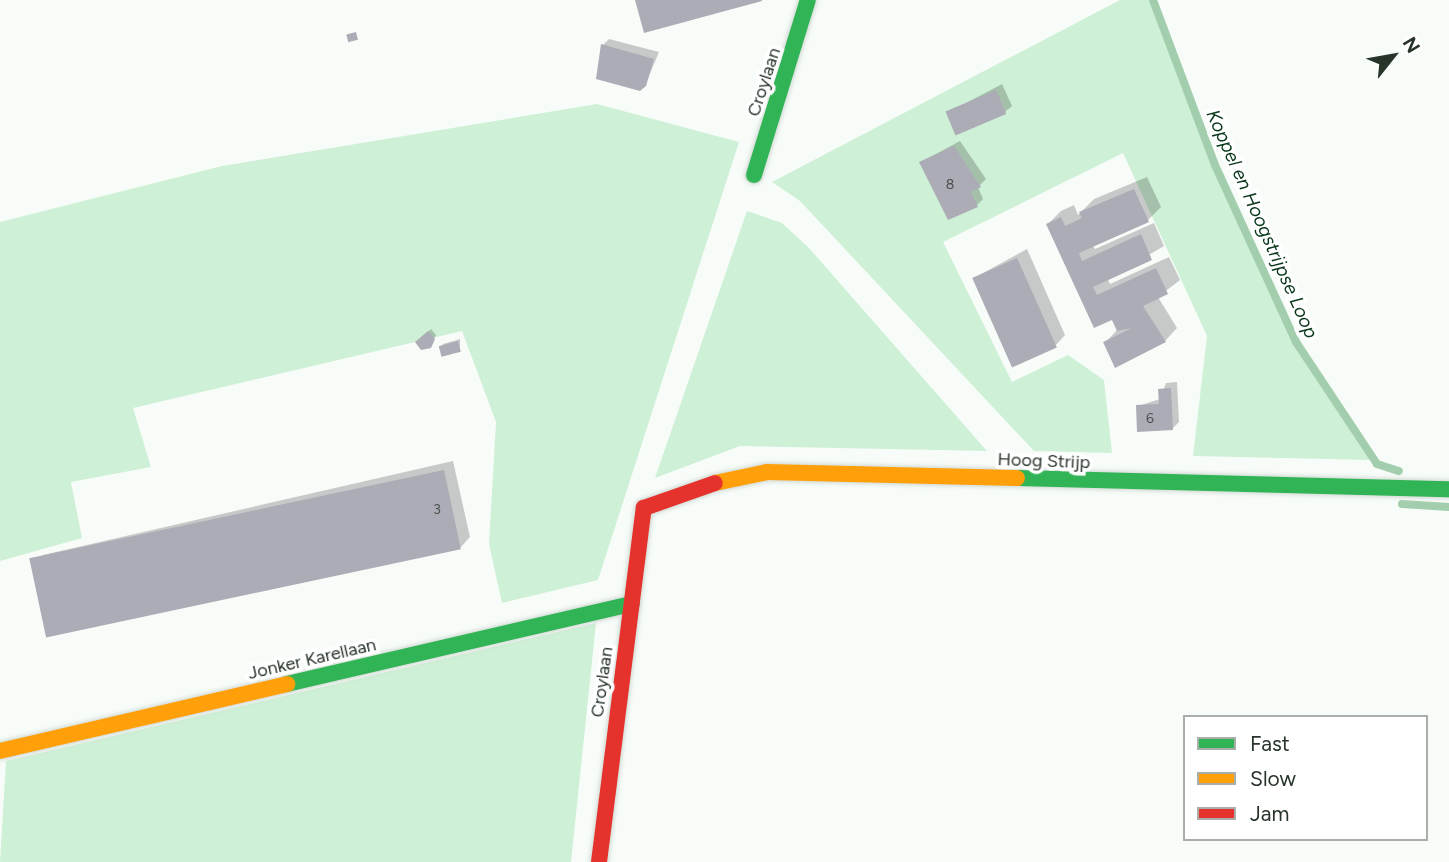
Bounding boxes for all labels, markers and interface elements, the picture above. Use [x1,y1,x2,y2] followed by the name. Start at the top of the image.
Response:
[1358,21,1428,91] north arrow
[1398,33,1425,57] text: N
[743,45,785,119] street label: Croylaan
[1201,106,1323,342] water label: Koppel en Hoogstrijpse Loop
[946,177,954,193] house number: 8
[1146,411,1154,427] house number: 6
[997,449,1091,473] street label: Hoog Strijp
[433,502,441,518] house number: 3
[246,634,378,684] street label: Jonker Karellaan
[586,645,618,719] street label: Croylaan
[1183,715,1428,841] legend
[1250,731,1290,756] text: Fast
[1250,766,1296,791] text: Slow
[1250,801,1289,826] text: Jam

